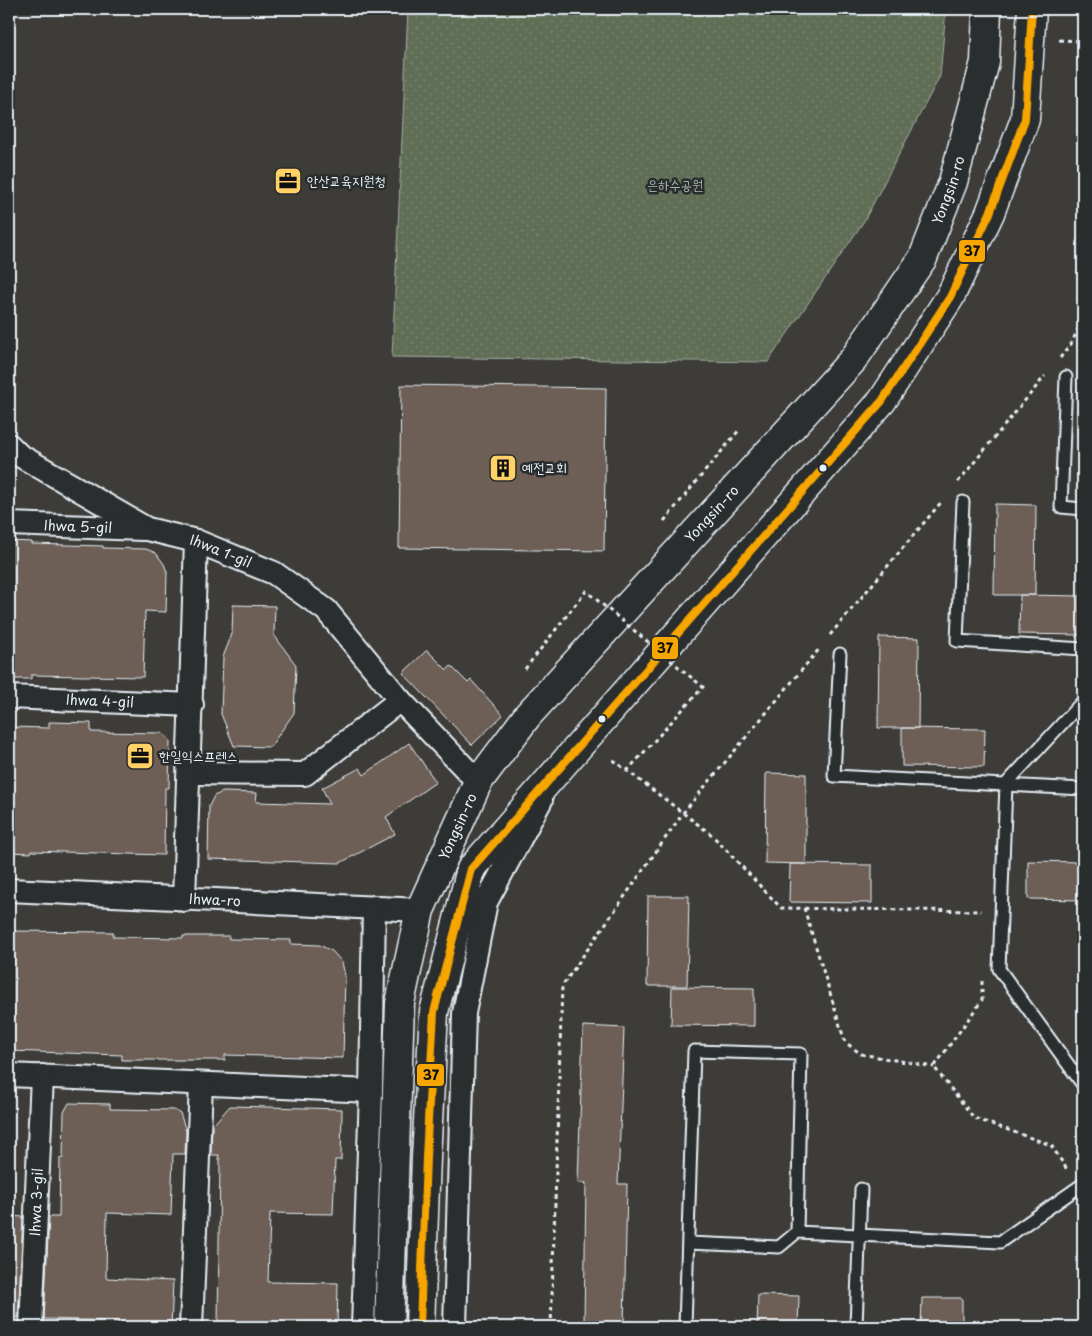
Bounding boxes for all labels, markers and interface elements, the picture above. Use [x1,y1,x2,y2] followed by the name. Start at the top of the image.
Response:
[926,153,970,227] street label: Yongsin-ro
[273,166,303,196] office icon: 안산교육지원청
[307,170,386,191] place label: 안산교육지원청
[647,174,703,195] park label: 은하수공원
[958,239,986,263] line badge: 37
[964,240,981,261] text: 37
[488,453,518,483] building icon: 예전교회
[522,457,567,478] place label: 예전교회
[818,463,828,473] unlabelled marker
[680,480,744,547] street label: Yongsin-ro
[43,514,113,538] street label: Ihwa 5-gil
[188,529,255,573] street label: Ihwa 1-gil
[651,636,679,660] line badge: 37
[657,637,674,658] text: 37
[65,688,135,712] street label: Ihwa 4-gil
[597,714,607,724] unlabelled marker
[125,741,155,771] office icon: 한일익스프레스
[159,745,238,766] place label: 한일익스프레스
[433,789,482,863] street label: Yongsin-ro
[188,888,242,911] street label: Ihwa-ro
[416,1063,445,1087] line badge: 37
[423,1064,440,1085] text: 37
[24,1167,48,1237] street label: Ihwa 3-gil

